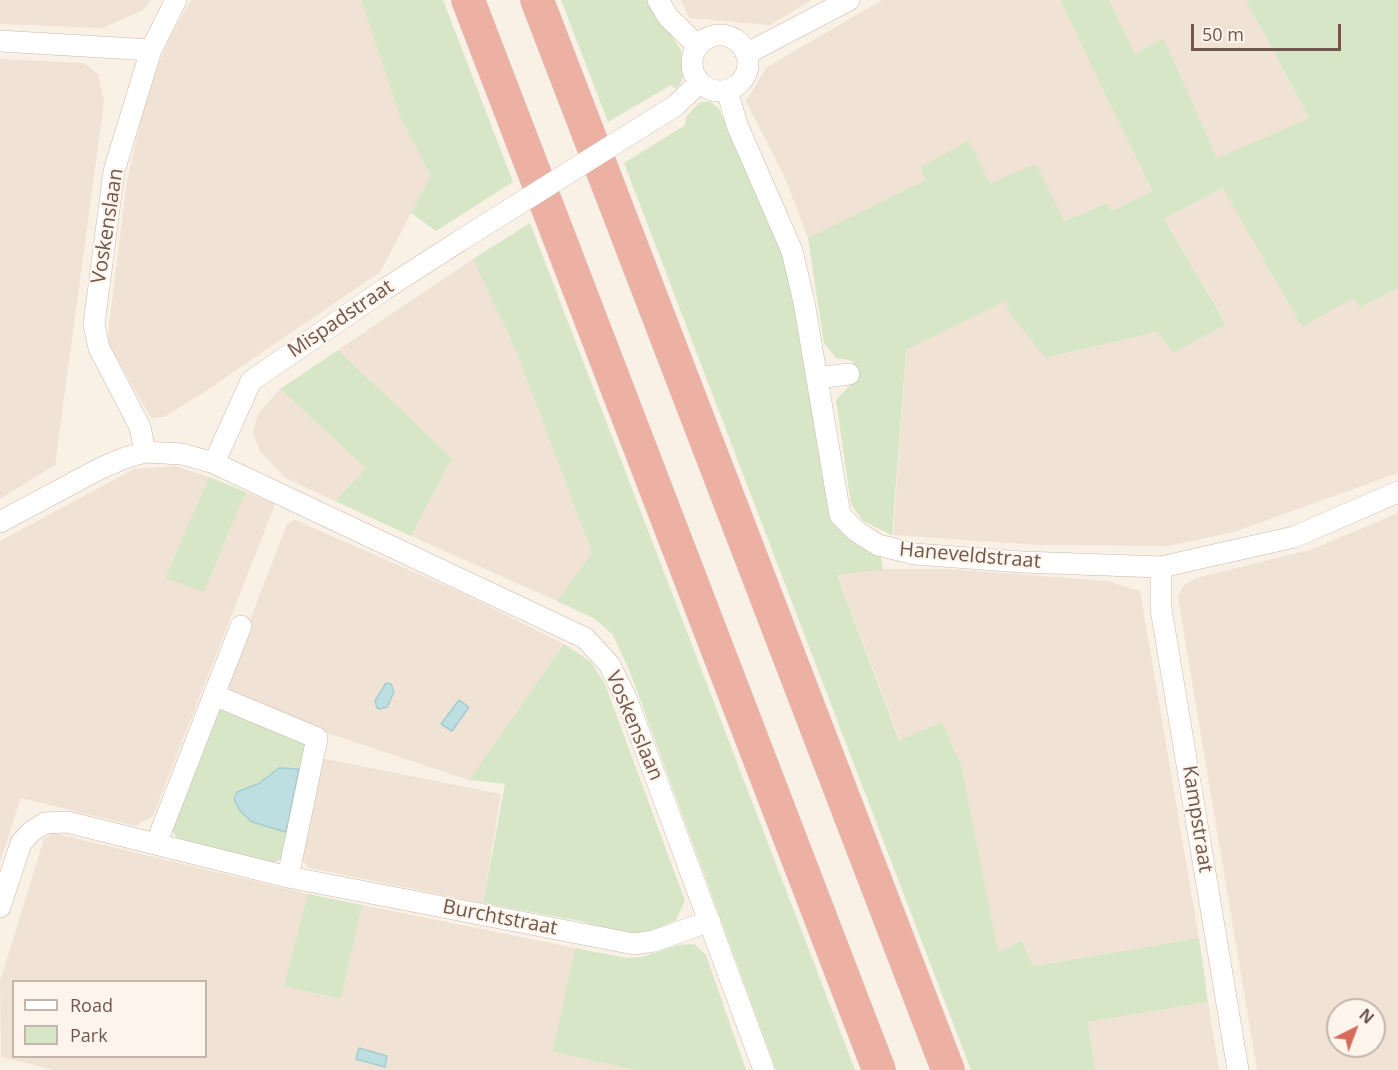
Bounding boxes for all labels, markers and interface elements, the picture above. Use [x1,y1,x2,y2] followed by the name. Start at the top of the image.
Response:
[1194,12,1344,50] scale bar
[1202,22,1244,46] text: 50 m
[87,167,129,285] street label: Voskenslaan
[284,275,398,363] street label: Mispadstraat
[898,538,1042,574] street label: Haneveldstraat
[600,668,668,784] street label: Voskenslaan
[1177,764,1217,874] street label: Kampstraat
[441,895,559,941] street label: Burchtstraat
[12,980,207,1058] legend
[70,993,113,1017] text: Road
[1326,998,1386,1058] north arrow
[1355,1004,1379,1029] text: N
[70,1023,108,1047] text: Park

